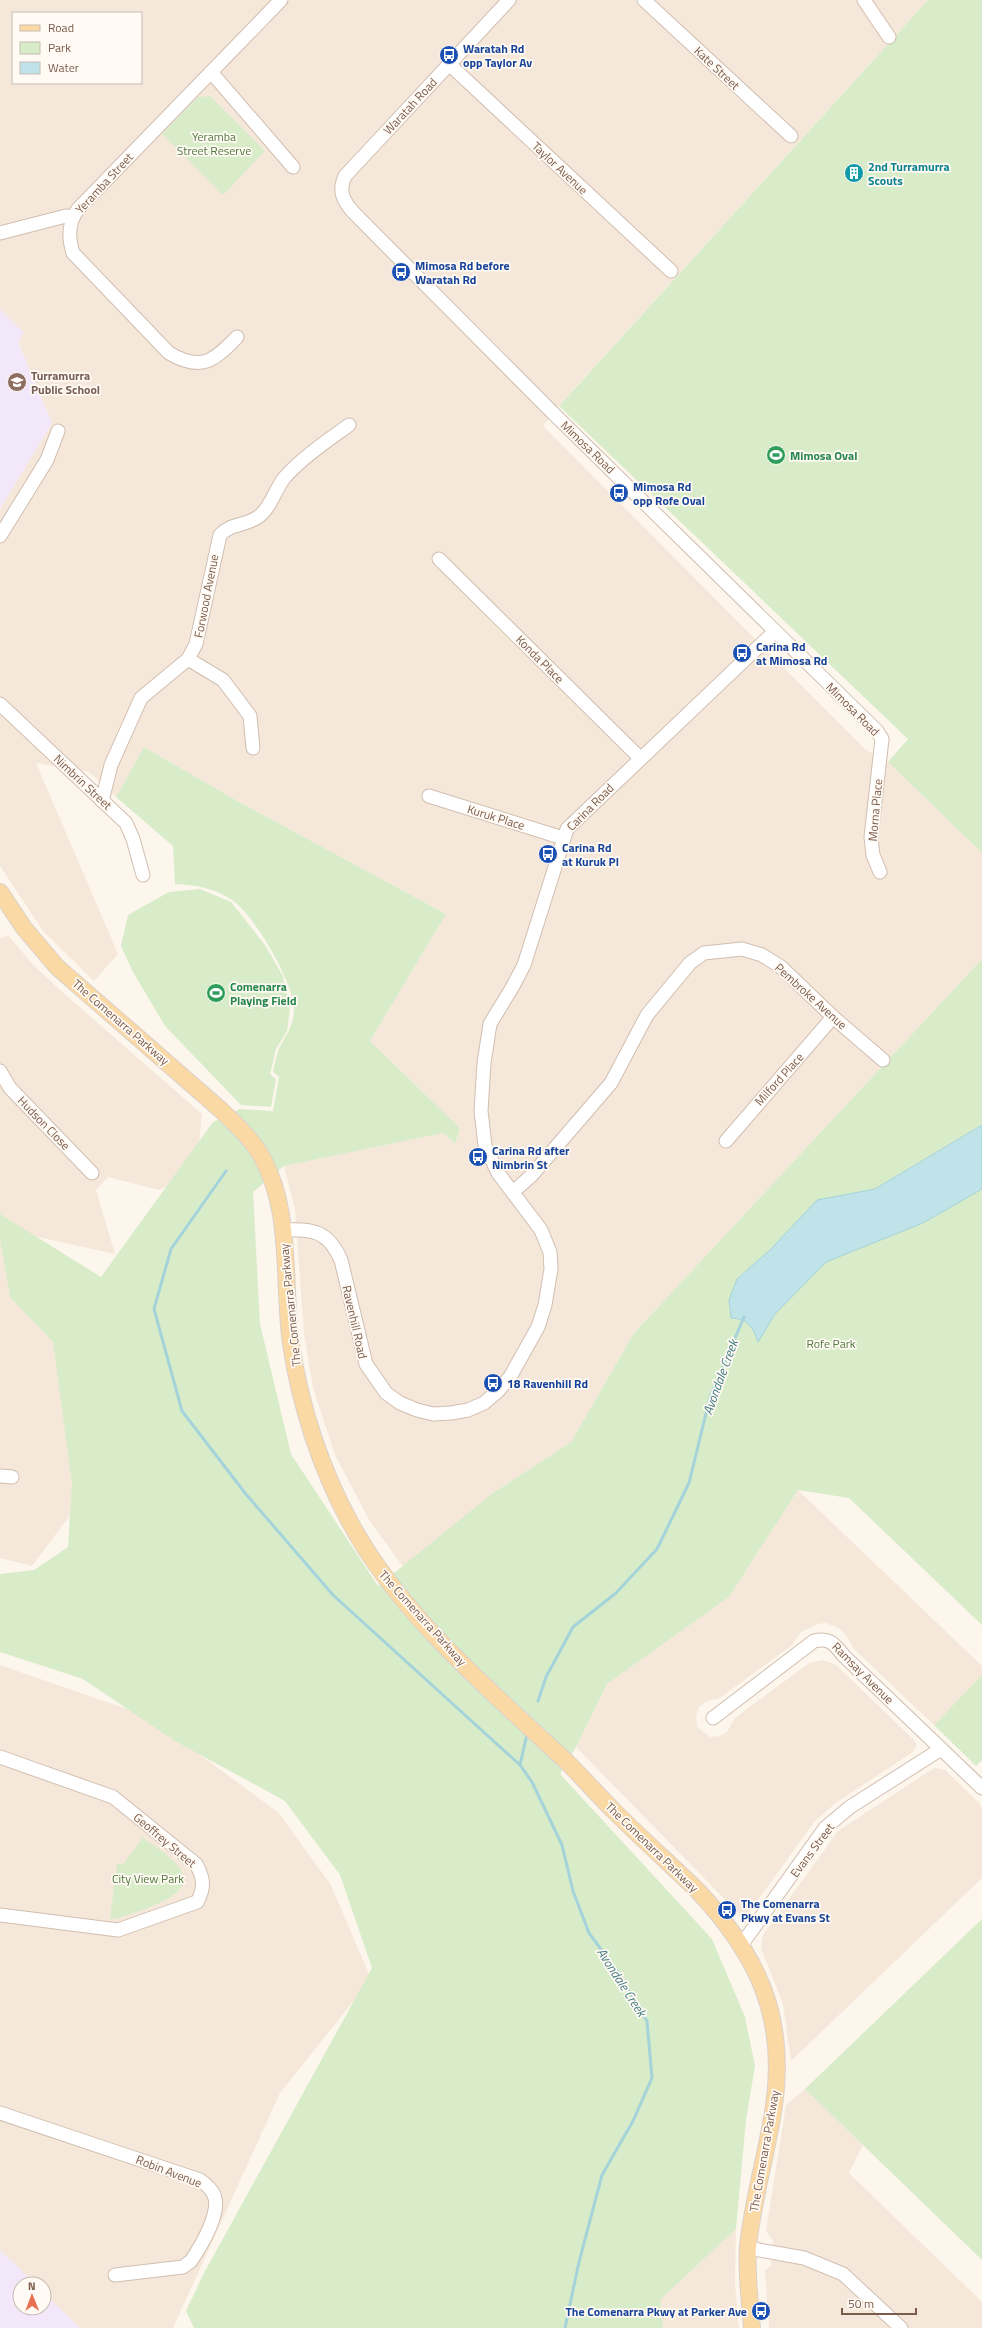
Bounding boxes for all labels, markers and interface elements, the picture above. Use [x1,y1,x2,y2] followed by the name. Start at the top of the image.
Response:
[12,12,142,84] legend
[48,18,74,37] text: Road
[48,38,71,57] text: Park
[463,39,532,72] place label: Waratah Rd opp Taylor Av
[690,42,745,95] street label: Kate Street
[438,44,460,66] bus stop icon: Waratah Rd opp Taylor Av
[48,58,79,77] text: Water
[379,73,441,139] street label: Waratah Road
[177,127,251,160] park label: Yeramba Street Reserve
[528,137,592,199] street label: Taylor Avenue
[71,148,138,218] street label: Yeramba Street
[868,157,950,190] place label: 2nd Turramurra Scouts
[843,162,865,184] building icon: 2nd Turramurra Scouts
[415,256,510,289] place label: Mimosa Rd before Waratah Rd
[390,261,412,283] bus stop icon: Mimosa Rd before Waratah Rd
[31,366,100,399] place label: Turramurra Public School
[6,371,28,393] school or university icon: Turramurra Public School
[556,416,620,478] street label: Mimosa Road
[765,444,787,466] sports icon: Mimosa Oval
[790,446,857,465] place label: Mimosa Oval
[633,477,705,510] place label: Mimosa Rd opp Rofe Oval
[608,482,630,504] bus stop icon: Mimosa Rd opp Rofe Oval
[189,553,223,639] street label: Forwood Avenue
[512,631,568,687] street label: Konda Place
[756,637,827,670] place label: Carina Rd at Mimosa Rd
[731,642,753,664] bus stop icon: Carina Rd at Mimosa Rd
[822,678,884,740] street label: Mimosa Road
[50,750,117,815] street label: Nimbrin Street
[863,778,887,842] street label: Morna Place
[562,779,618,835] street label: Carina Road
[465,799,527,835] street label: Kuruk Place
[562,838,619,871] place label: Carina Rd at Kuruk Pl
[537,843,559,865] bus stop icon: Carina Rd at Kuruk Pl
[771,958,851,1034] street label: Pembroke Avenue
[68,974,174,1070] street label: The Comenarra Parkway
[230,977,297,1010] place label: Comenarra Playing Field
[205,982,227,1004] sports icon: Comenarra Playing Field
[750,1048,808,1110] street label: Milford Place
[13,1092,75,1154] street label: Hudson Close
[492,1141,570,1174] place label: Carina Rd after Nimbrin St
[467,1146,489,1168] bus stop icon: Carina Rd after Nimbrin St
[274,1242,306,1367] street label: The Comenarra Parkway
[337,1283,373,1361] street label: Ravenhill Road
[806,1334,856,1353] park label: Rofe Park
[697,1335,744,1417] water label: Avondale Creek
[482,1372,504,1394] bus stop icon: 18 Ravenhill Rd
[507,1374,588,1393] place label: 18 Ravenhill Rd
[375,1566,472,1670] street label: The Comenarra Parkway
[828,1638,898,1708] street label: Ramsay Avenue
[601,1797,703,1897] street label: The Comenarra Parkway
[129,1808,201,1873] street label: Geoffrey Street
[785,1818,839,1881] street label: Evans Street
[112,1869,184,1888] park label: City View Park
[741,1894,830,1927] place label: The Comenarra Pkwy at Evans St
[716,1899,738,1921] bus stop icon: The Comenarra Pkwy at Evans St
[592,1944,653,2022] water label: Avondale Creek
[744,2088,784,2213] street label: The Comenarra Parkway
[133,2150,205,2192] street label: Robin Avenue
[12,2276,52,2316] north arrow
[28,2278,36,2294] text: N
[842,2290,916,2316] scale bar
[848,2294,874,2313] text: 50 m
[750,2300,772,2322] bus stop icon: The Comenarra Pkwy at Parker Ave
[566,2302,747,2321] place label: The Comenarra Pkwy at Parker Ave

